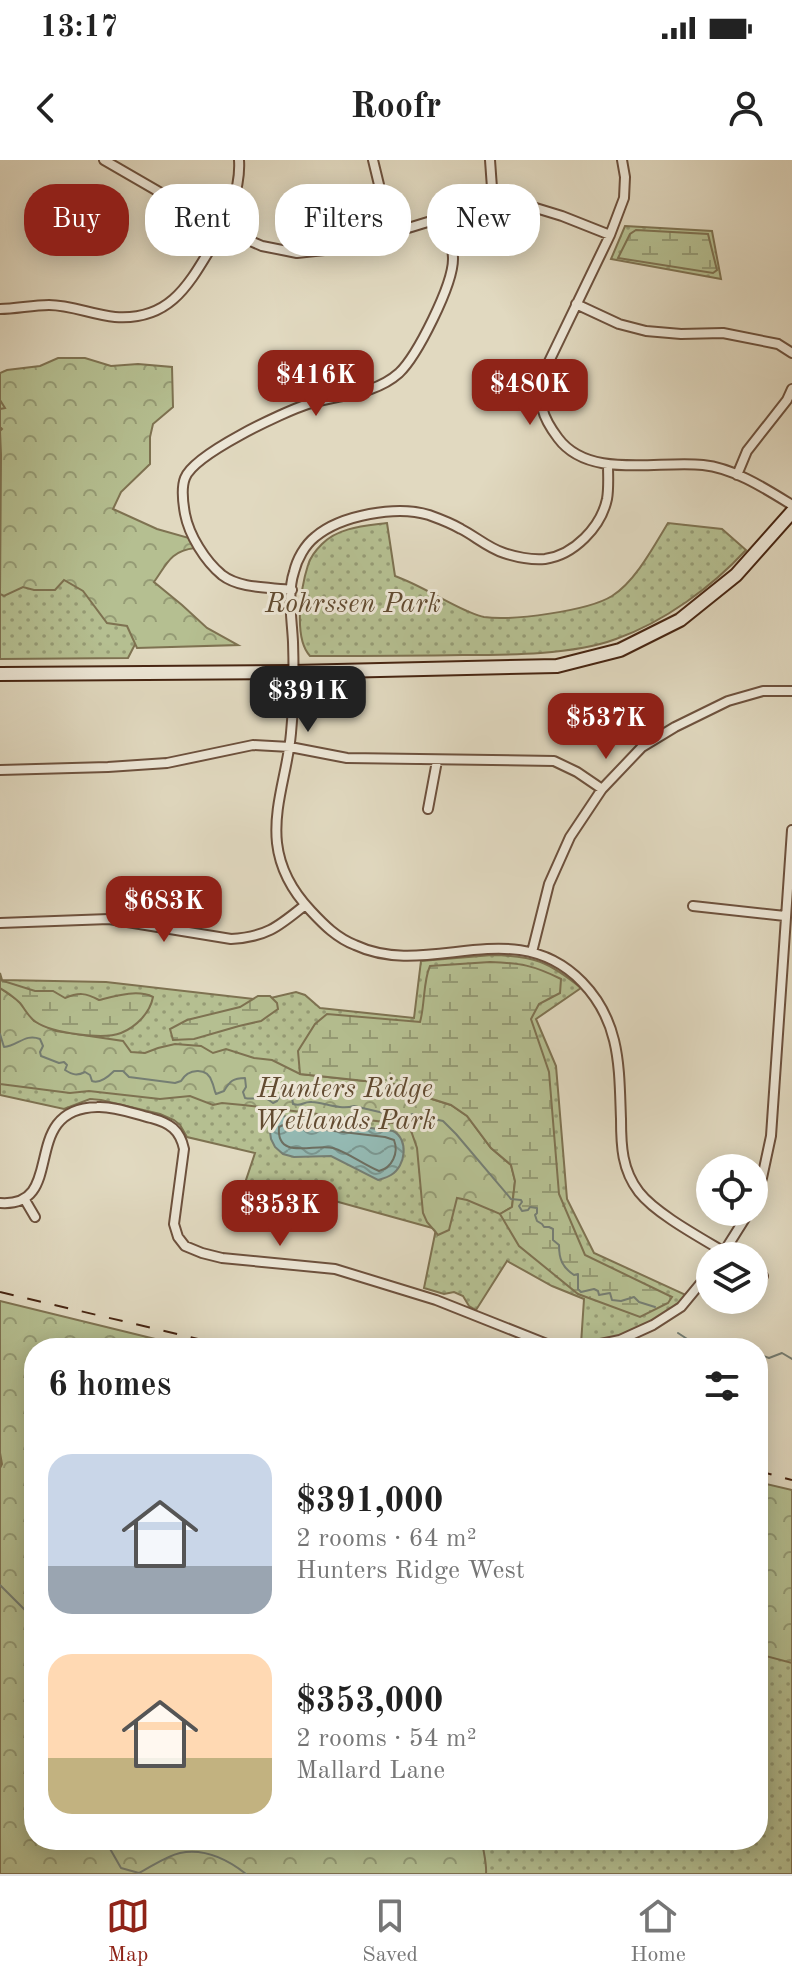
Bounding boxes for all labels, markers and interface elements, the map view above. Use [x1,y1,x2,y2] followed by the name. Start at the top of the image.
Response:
[40,13,118,43] text: 13:17
[24,86,68,130] icon: back
[724,86,768,130] icon: person
[351,90,441,126] text: Roofr
[24,184,129,256] chip: Buy
[145,184,259,256] chip: Rent
[275,184,411,256] chip: Filters
[427,184,540,256] chip: New
[260,350,372,418] pin: $416K
[474,359,586,427] pin: $480K
[276,363,356,389] text: $416K
[490,372,570,398] text: $480K
[264,591,441,619] park label: Rohrssen Park
[252,666,364,734] pin: $391K
[268,679,348,705] text: $391K
[550,693,662,761] pin: $537K
[566,706,646,732] text: $537K
[108,876,220,944] pin: $683K
[124,889,204,915] text: $683K
[254,1076,436,1136] park label: Hunters Ridge Wetlands Park
[696,1154,768,1314] map controls
[696,1154,768,1226] button: locate
[224,1180,336,1248] pin: $353K
[240,1193,320,1219] text: $353K
[696,1242,768,1314] button: layers
[700,1364,744,1408] icon: filters
[48,1369,171,1403] text: 6 homes
[296,1485,444,1519] text: $391,000
[112,1486,208,1582] icon: home
[296,1526,477,1552] text: 2 rooms · 64 m²
[296,1558,525,1584] text: Hunters Ridge West
[296,1685,444,1719] text: $353,000
[112,1686,208,1782] icon: home
[296,1726,477,1752] text: 2 rooms · 54 m²
[296,1758,445,1784] text: Mallard Lane
[106,1894,150,1969] tab: Map
[362,1894,418,1969] tab: Saved
[630,1894,686,1969] tab: Home

